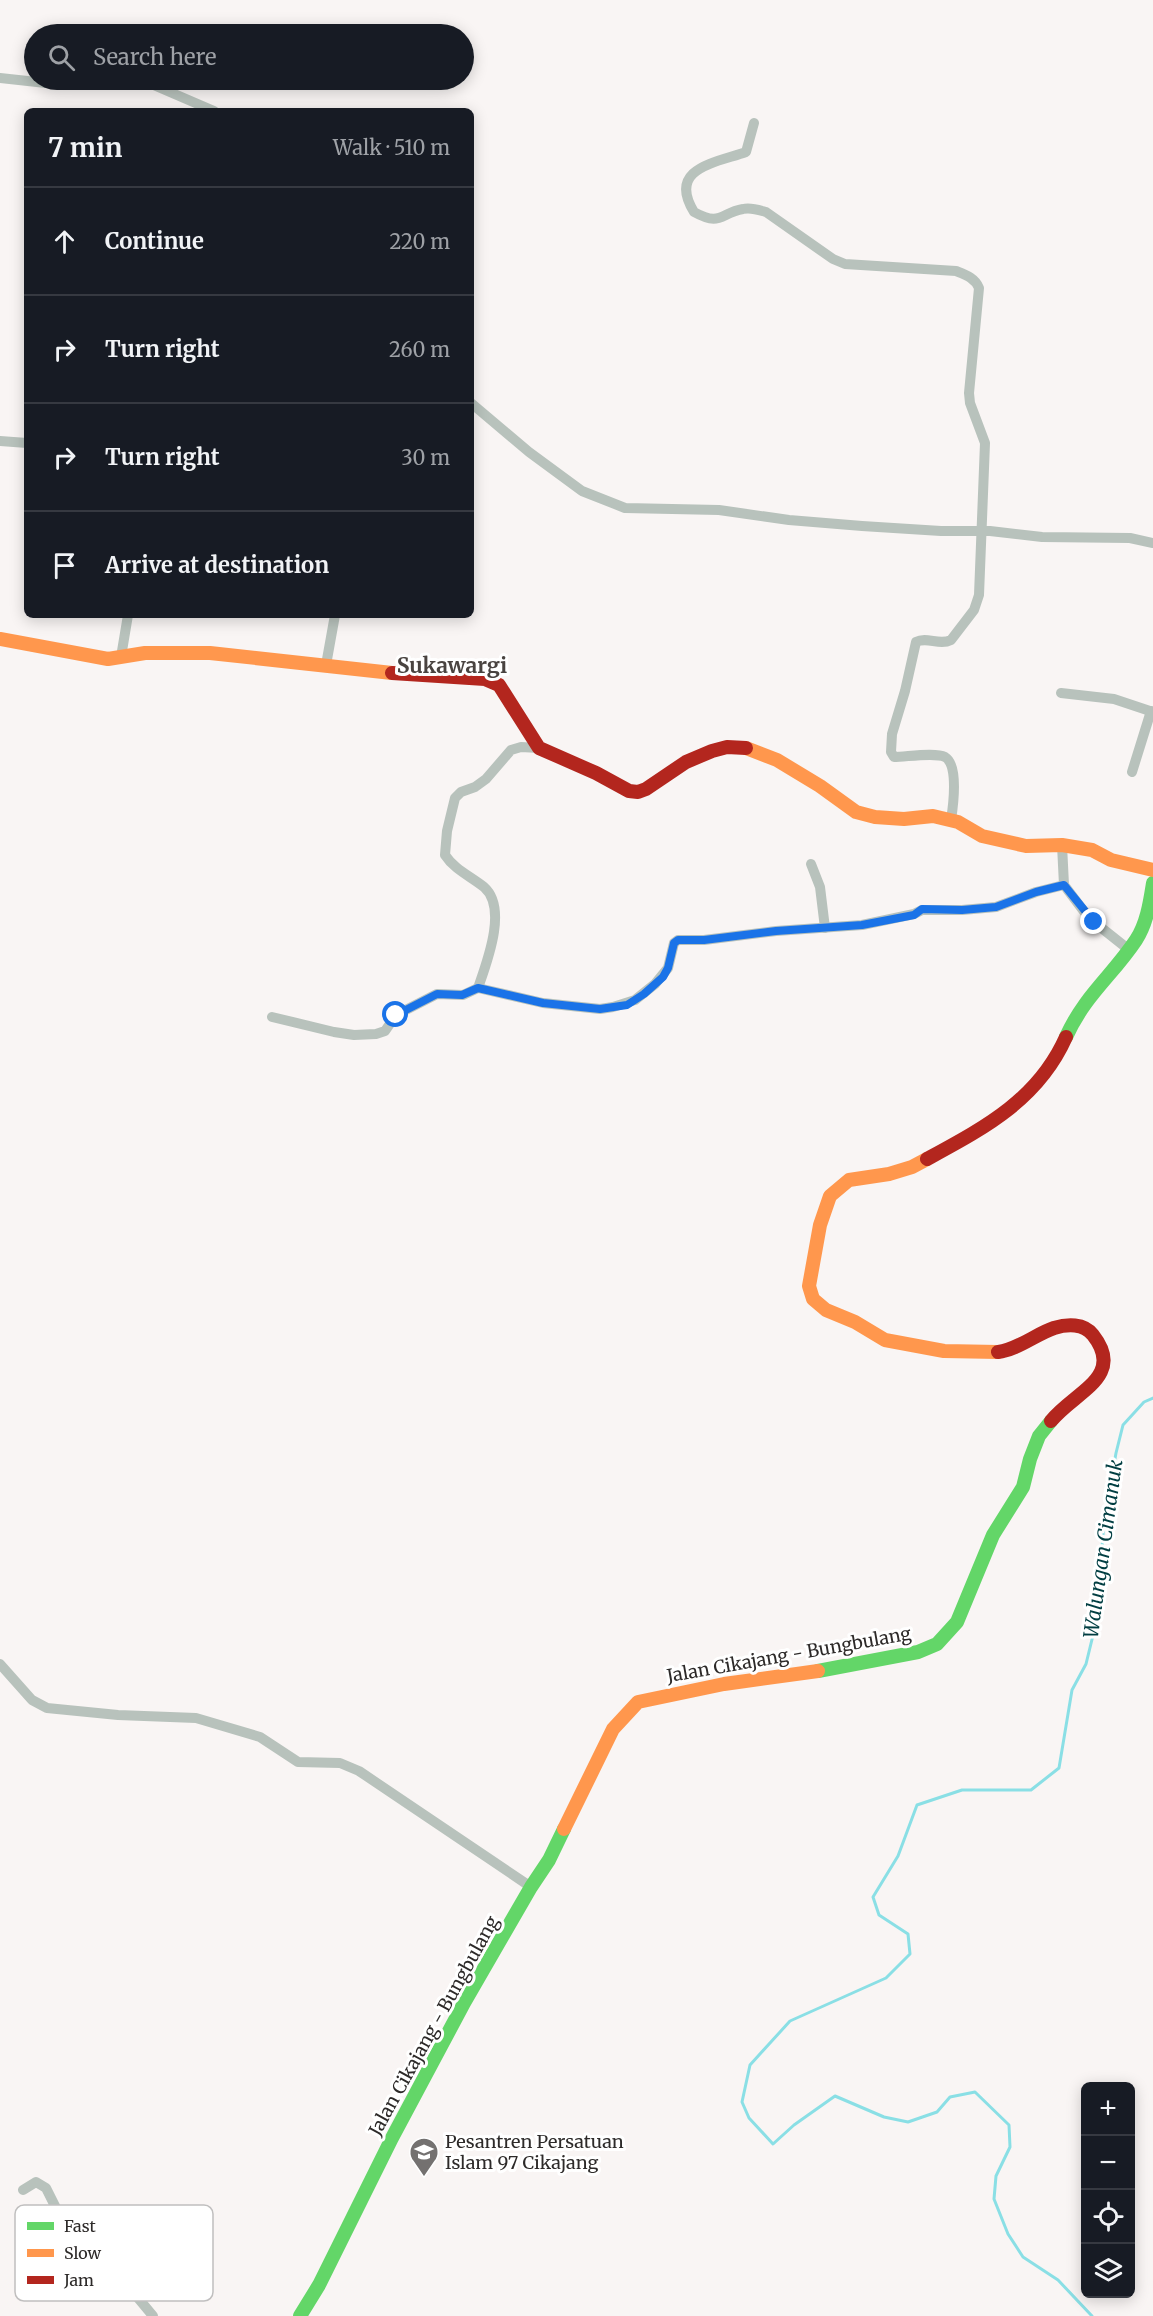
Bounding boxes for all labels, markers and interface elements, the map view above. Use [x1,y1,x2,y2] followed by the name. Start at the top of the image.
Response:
[24,24,474,90] search box
[45,41,78,74] icon: search
[93,43,216,71] text: Search here
[48,131,122,164] text: 7 min
[333,135,450,160] text: Walk · 510 m
[48,225,81,258] icon: ahead
[105,227,204,255] text: Continue
[390,229,450,254] text: 220 m
[48,333,81,366] icon: right
[105,335,219,363] text: Turn right
[389,337,450,362] text: 260 m
[48,441,81,474] icon: right
[105,443,219,471] text: Turn right
[401,445,450,470] text: 30 m
[48,549,81,582] icon: arrive
[105,551,329,579] text: Arrive at destination
[397,652,507,679] district label: Sukawargi
[1080,908,1106,934] route end
[382,1001,408,1027] route start
[1078,1458,1127,1640] water label: Walungan Cimanuk
[664,1622,913,1688] street label: Jalan Cikajang - Bungbulang
[363,1912,504,2141] street label: Jalan Cikajang - Bungbulang
[1081,2082,1135,2298] map controls
[1081,2082,1135,2136] button: +
[445,2130,624,2174] place label: Pesantren Persatuan Islam 97 Cikajang
[408,2136,440,2178] school or university icon: Pesantren Persatuan Islam 97 Cikajang
[1081,2136,1135,2190] button: −
[1081,2190,1135,2244] button: locate
[15,2205,213,2301] legend
[64,2216,97,2236] text: Fast
[64,2243,102,2263] text: Slow
[1081,2244,1135,2298] button: layers
[63,2270,94,2290] text: Jam

